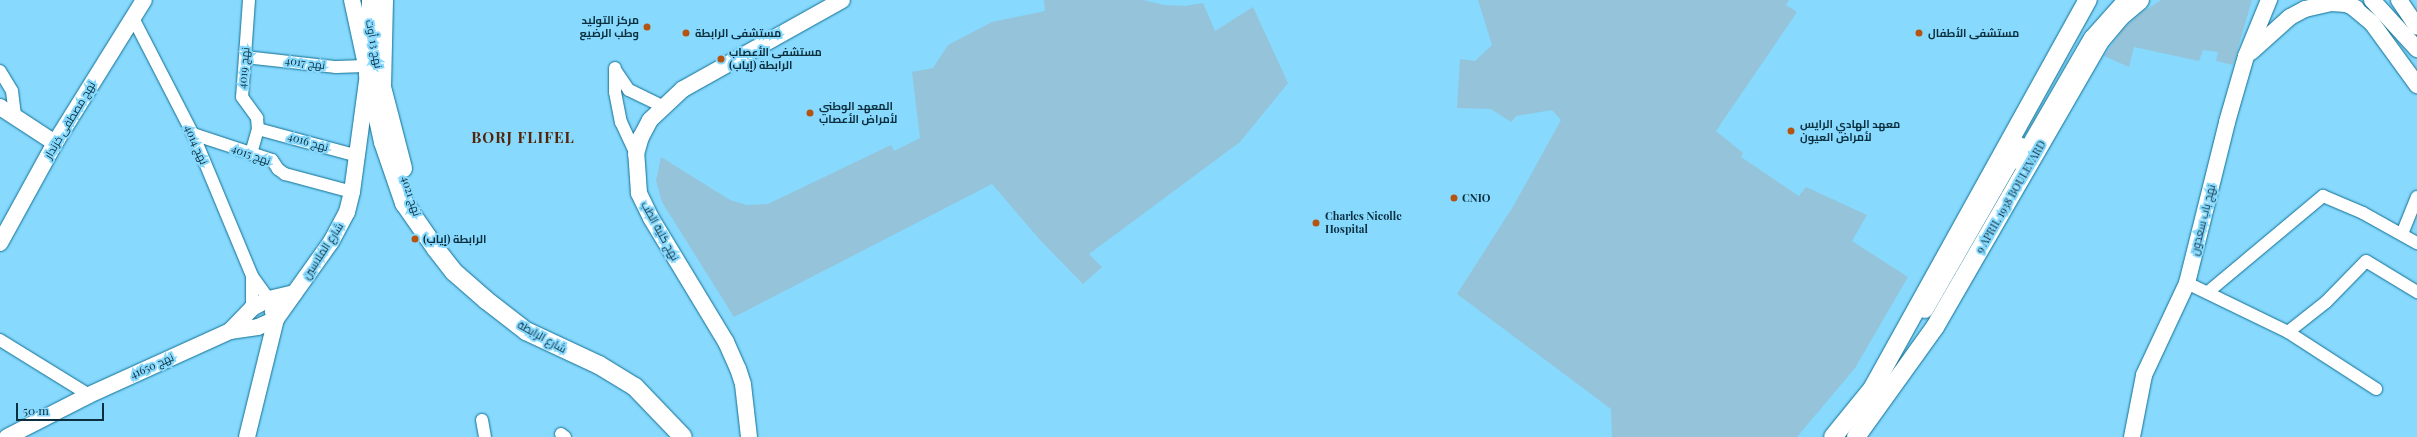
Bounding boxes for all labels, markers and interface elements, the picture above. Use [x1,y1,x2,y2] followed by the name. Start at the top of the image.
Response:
[580,14,639,40] place label: مركز التوليد وطب الرضيع
[363,19,385,69] street label: نهج 13 أوت
[642,22,652,32] marker: مركز التوليد وطب الرضيع
[695,26,781,40] place label: مستشفى الرابطة
[1928,26,2019,40] place label: مستشفى الأطفال
[680,27,692,39] marker: مستشفى الرابطة
[1913,27,1925,39] marker: مستشفى الأطفال
[729,46,822,72] place label: مستشفى الأعصاب الرابطة (إياب)
[236,47,252,89] street label: نهج 4019
[284,54,326,72] street label: نهج 4017
[716,54,726,64] marker: مستشفى الأعصاب الرابطة (إياب)
[42,79,98,161] street label: نهج مصطفى خزندار
[819,100,897,126] place label: المعهد الوطني لأمراض الأعصاب
[804,107,816,119] marker: المعهد الوطني لأمراض الأعصاب
[1800,118,1900,144] place label: معهد الهادي الرايس لأمراض العيون
[182,123,210,167] street label: نهج 4014
[1785,125,1797,137] marker: معهد الهادي الرايس لأمراض العيون
[471,129,575,147] district label: BORJ FLIFEL
[286,130,330,154] street label: نهج 4016
[1973,138,2049,256] street label: 9 APRIL 1938 BOULEVARD
[230,142,272,168] street label: نهج 4015
[398,174,424,218] street label: نهج 4021
[2188,183,2218,257] street label: نهج باب سعدون
[1462,191,1490,205] place label: CNIO
[1449,193,1459,203] marker: CNIO
[638,199,682,263] street label: نهج كلية الطب
[1325,210,1402,236] place label: Charles Nicolle Hospital
[1310,217,1322,229] marker: Charles Nicolle Hospital
[300,220,346,282] street label: شارع الملاسين
[423,232,486,246] place label: الرابطة (إياب)
[410,234,420,244] marker: الرابطة (إياب)
[515,318,569,356] street label: شارع الرابطة
[128,351,176,381] street label: نهج 41650
[18,395,106,421] scale bar
[23,402,49,418] text: 50 m

